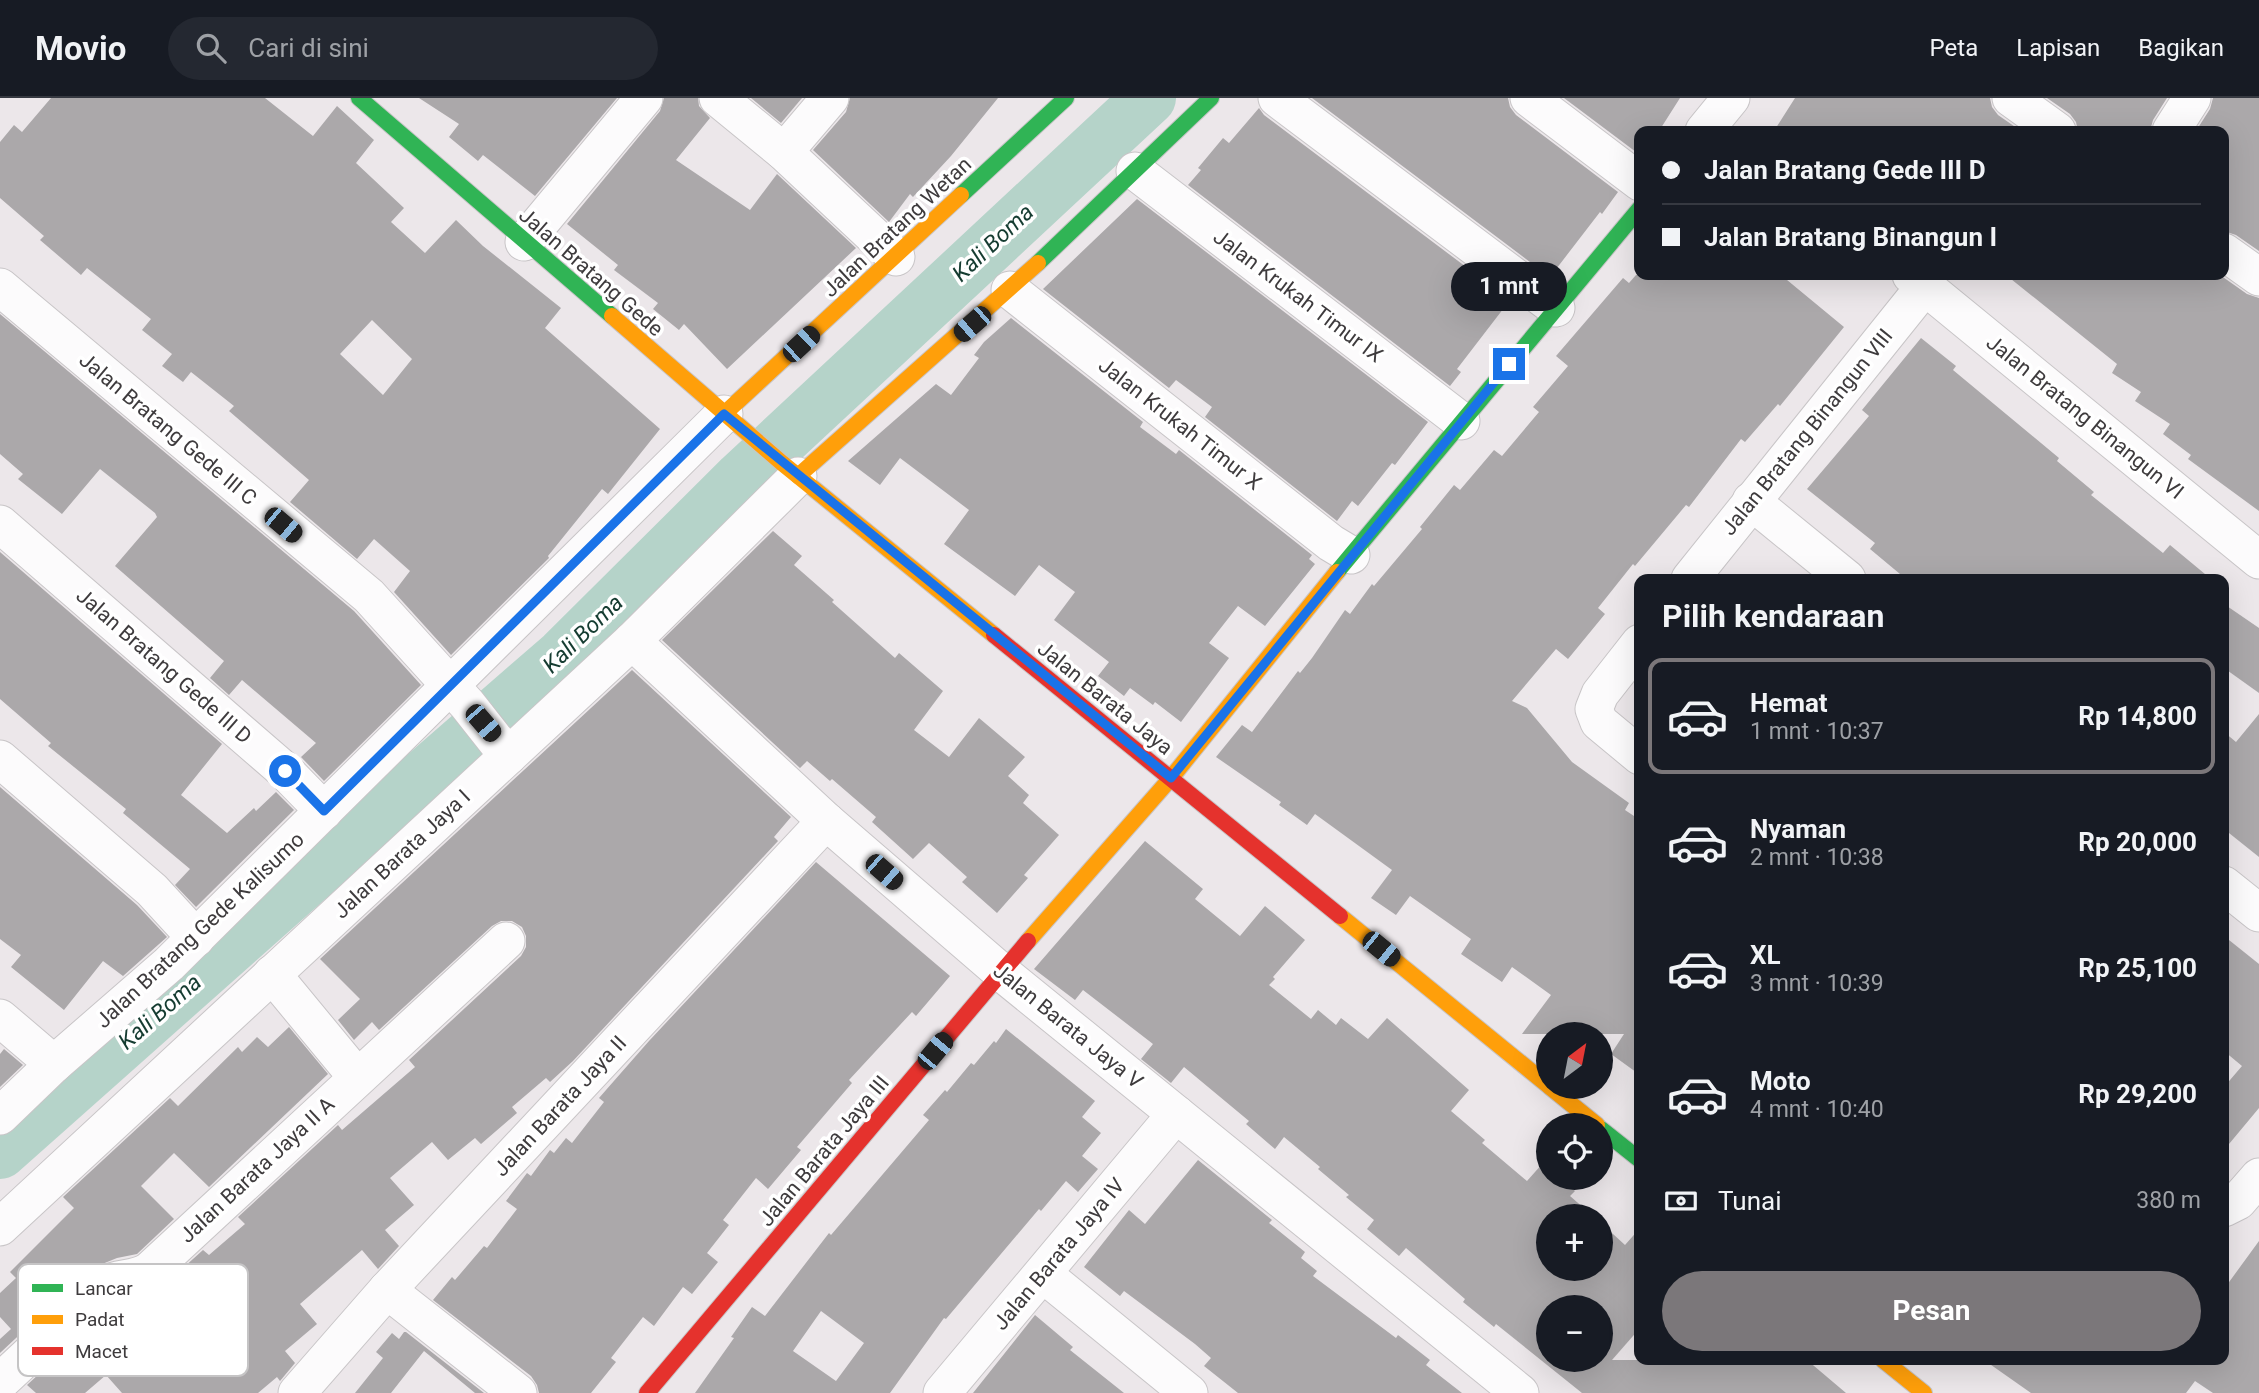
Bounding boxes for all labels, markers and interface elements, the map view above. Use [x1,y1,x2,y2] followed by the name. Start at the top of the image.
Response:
[168,17,658,80] search box
[35,29,126,68] text: Movio
[192,29,230,67] icon: search
[248,33,369,63] text: Cari di sini
[1930,34,1978,62] text: Peta
[2016,34,2100,62] text: Lapisan
[2138,34,2224,62] text: Bagikan
[818,152,976,302] street label: Jalan Bratang Wetan
[1704,155,1986,185] text: Jalan Bratang Gede III D
[947,199,1039,287] water label: Kali Boma
[514,203,668,341] street label: Jalan Bratang Gede
[1704,222,1997,252] text: Jalan Bratang Binangun I
[1209,225,1387,367] street label: Jalan Krukah Timur IX
[1451,262,1567,312] callout: 1 mnt
[1479,273,1539,300] text: 1 mnt
[950,302,995,346] car
[779,322,824,366] car
[1717,324,1897,540] street label: Jalan Bratang Binangun VIII
[1982,330,2188,504] street label: Jalan Bratang Binangun VI
[74,348,262,510] street label: Jalan Bratang Gede III C
[1493,348,1525,380] route end
[1094,353,1266,495] street label: Jalan Krukah Timur X
[261,503,306,547] car
[72,583,256,749] street label: Jalan Bratang Gede III D
[537,589,629,679] water label: Kali Boma
[1662,597,1884,635] text: Pilih kendaraan
[1033,636,1177,760] street label: Jalan Barata Jaya
[1666,685,1729,748] icon: car
[1750,688,1828,718] text: Hemat
[462,700,505,746] car
[2078,701,2197,731] text: Rp 14,800
[1750,718,1884,745] text: 1 mnt · 10:37
[269,755,301,787] route start
[329,785,475,923] street label: Jalan Barata Jaya I
[1666,811,1729,874] icon: car
[1750,814,1846,844] text: Nyaman
[91,827,309,1033] street label: Jalan Bratang Gede Kalisumo
[2078,827,2197,857] text: Rp 20,000
[1750,844,1884,871] text: 2 mnt · 10:38
[862,850,907,894] car
[1359,928,1404,970] car
[1666,937,1729,1000] icon: car
[1750,940,1781,970] text: XL
[2078,953,2197,983] text: Rp 25,100
[989,958,1148,1094] street label: Jalan Barata Jaya V
[113,969,207,1055] water label: Kali Boma
[1750,970,1884,997] text: 3 mnt · 10:39
[1536,1022,1614,1099] north arrow
[1536,1022,1613,1372] map controls
[914,1028,957,1074] car
[489,1031,631,1181] street label: Jalan Barata Jaya II
[1666,1063,1729,1126] icon: car
[1750,1066,1811,1096] text: Moto
[754,1071,894,1231] street label: Jalan Barata Jaya III
[2078,1079,2197,1109] text: Rp 29,200
[175,1092,339,1248] street label: Jalan Barata Jaya II A
[1750,1096,1884,1123] text: 4 mnt · 10:40
[1536,1113,1613,1190] button: locate
[988,1173,1130,1335] street label: Jalan Barata Jaya IV
[1662,1182,1700,1220] icon: cash
[1718,1186,1781,1216] text: Tunai
[2136,1187,2201,1214] text: 380 m
[1536,1204,1613,1281] button: +
[18,1264,248,1376] legend
[1662,1271,2201,1351] button: Pesan
[75,1277,133,1300] text: Lancar
[1536,1295,1613,1372] button: −
[75,1308,125,1331] text: Padat
[75,1340,128,1363] text: Macet

